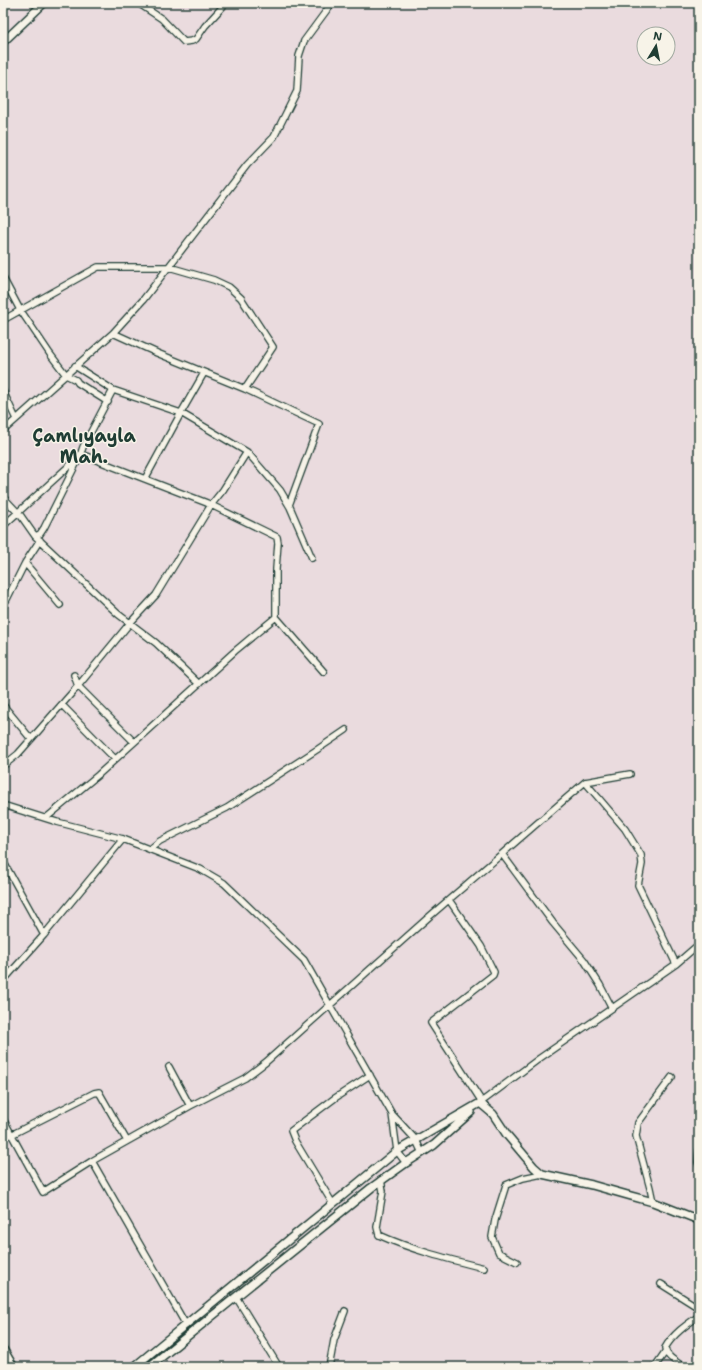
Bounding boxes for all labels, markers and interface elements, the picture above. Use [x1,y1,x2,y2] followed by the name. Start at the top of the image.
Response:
[636,26,676,66] north arrow
[652,29,664,45] text: N
[32,424,136,469] district label: Çamlıyayla Mah.

